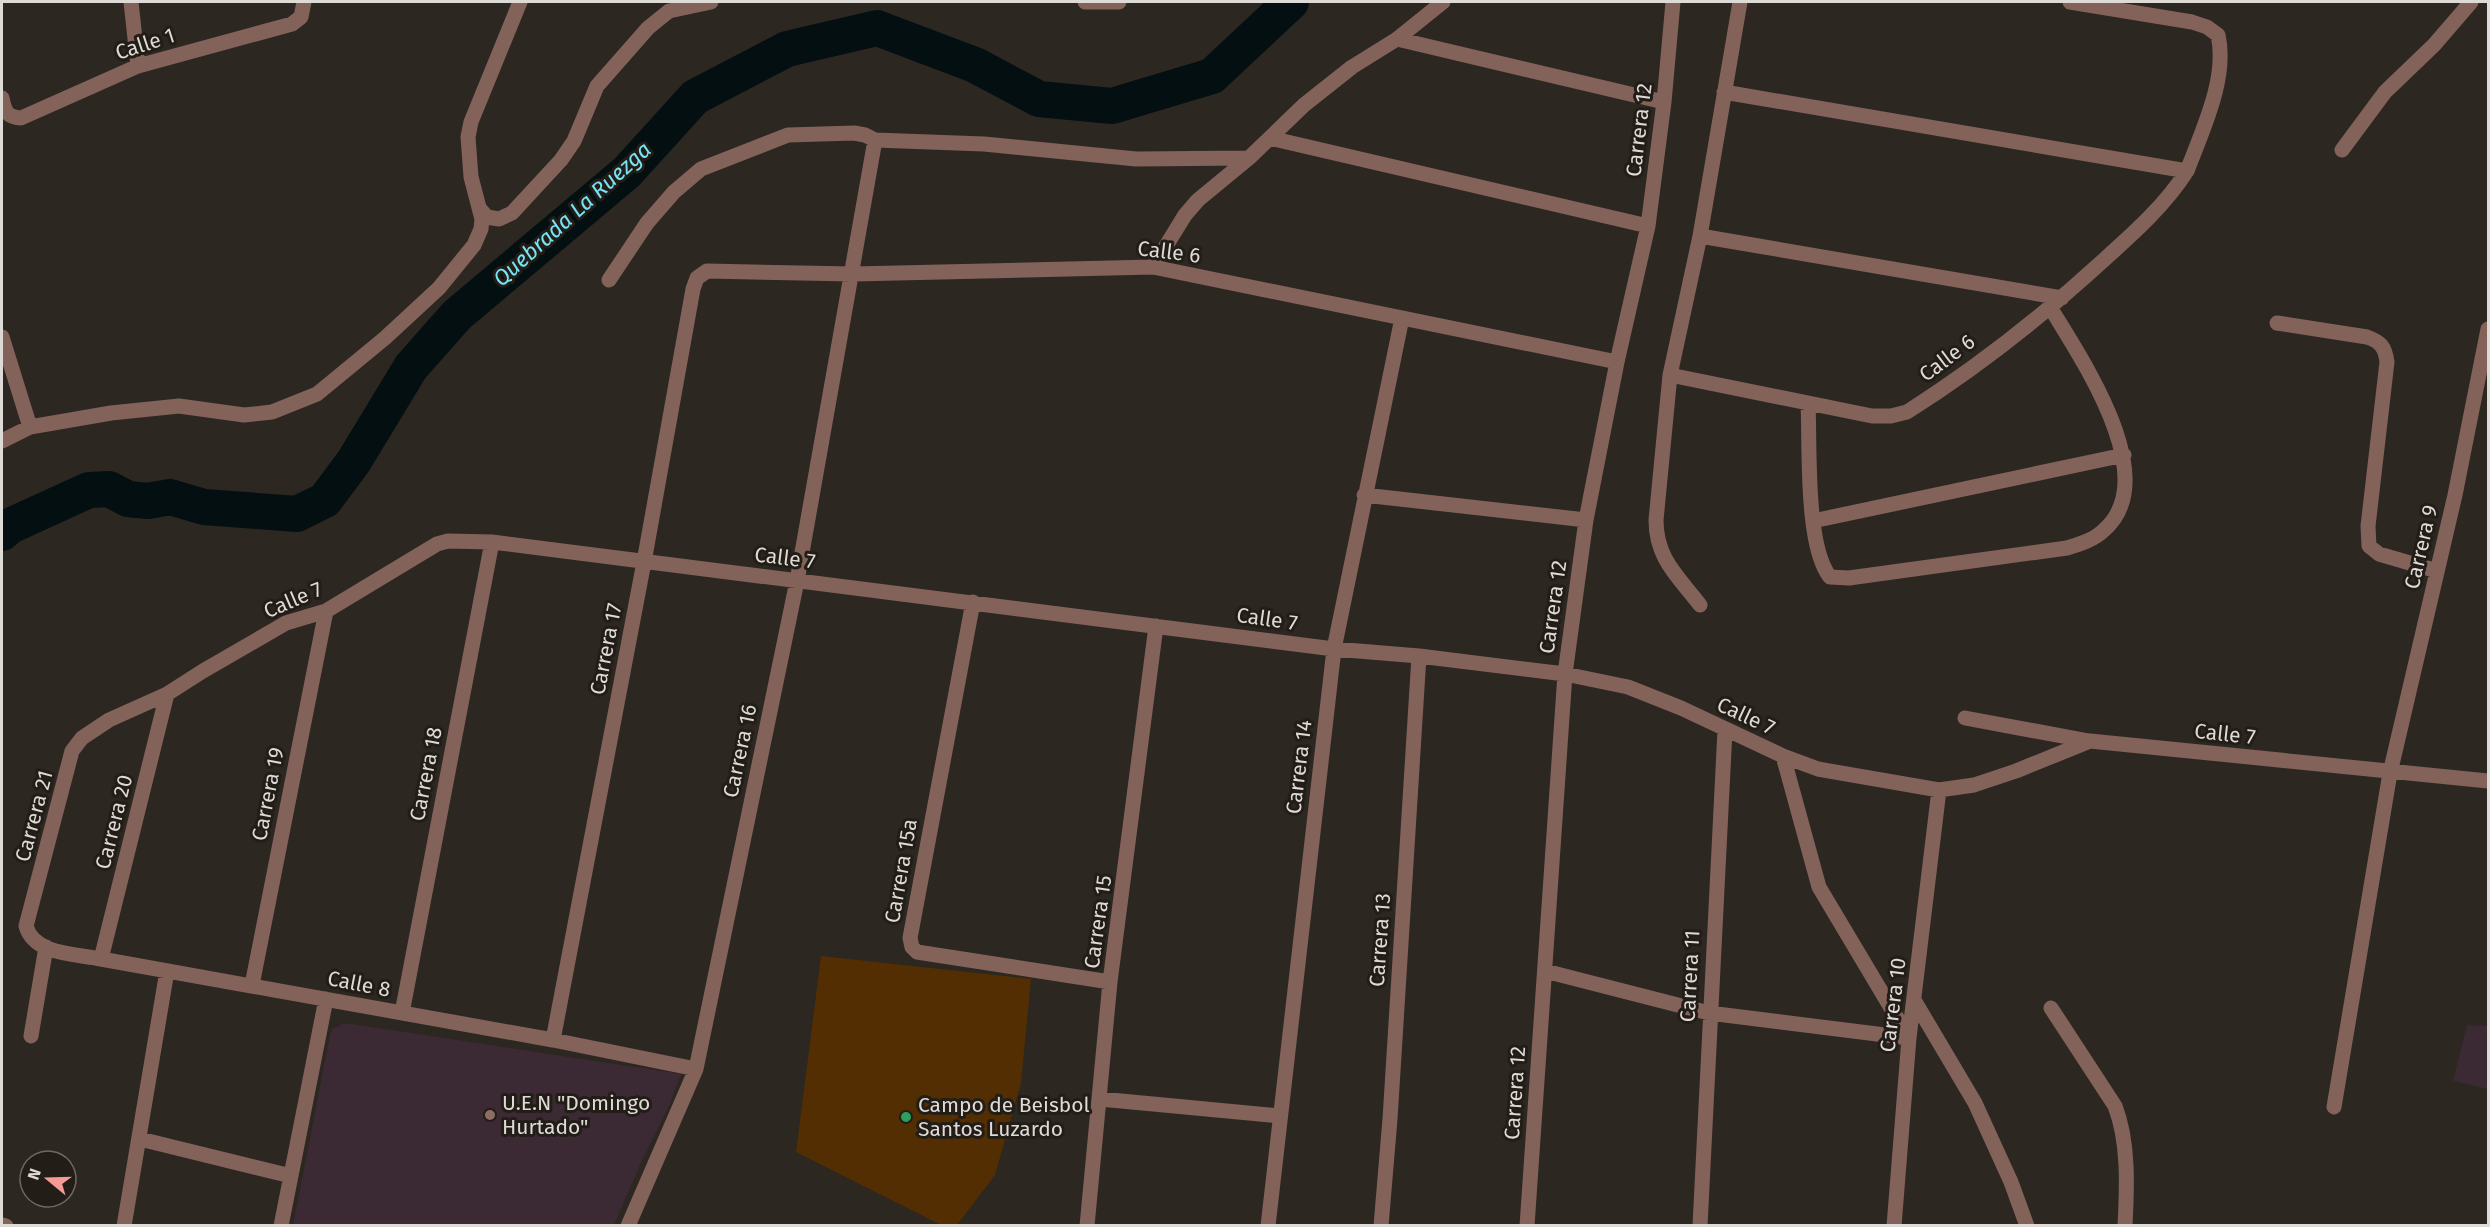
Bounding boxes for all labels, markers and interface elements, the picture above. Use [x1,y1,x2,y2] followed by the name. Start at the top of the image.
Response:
[112,22,178,66] street label: Calle 1
[1620,82,1658,178] street label: Carrera 12
[487,136,657,292] water label: Quebrada La Ruezga
[1136,235,1202,269] street label: Calle 6
[1914,329,1980,387] street label: Calle 6
[2399,502,2443,592] street label: Carrera 9
[753,541,817,575] street label: Calle 7
[1534,559,1572,655] street label: Carrera 12
[260,576,326,624] street label: Calle 7
[584,601,628,697] street label: Carrera 17
[1235,602,1299,636] street label: Calle 7
[1713,691,1779,741] street label: Calle 7
[717,702,763,800] street label: Carrera 16
[1280,718,1318,816] street label: Carrera 14
[2193,718,2257,750] street label: Calle 7
[404,725,448,823] street label: Carrera 18
[246,745,290,843] street label: Carrera 19
[9,768,59,864] street label: Carrera 21
[90,772,138,872] street label: Carrera 20
[879,817,923,925] street label: Carrera 15a
[1079,874,1117,970] street label: Carrera 15
[1364,892,1396,988] street label: Carrera 13
[1675,929,1705,1023] street label: Carrera 11
[1874,956,1912,1054] street label: Carrera 10
[325,965,393,1003] street label: Calle 8
[1499,1045,1531,1141] street label: Carrera 12
[502,1090,650,1140] place label: U.E.N "Domingo Hurtado"
[918,1092,1090,1142] place label: Campo de Beisbol Santos Luzardo
[483,1108,497,1122] marker: U.E.N "Domingo Hurtado"
[899,1110,913,1124] marker: Campo de Beisbol Santos Luzardo
[18,1149,78,1209] north arrow
[24,1166,45,1182] text: N

